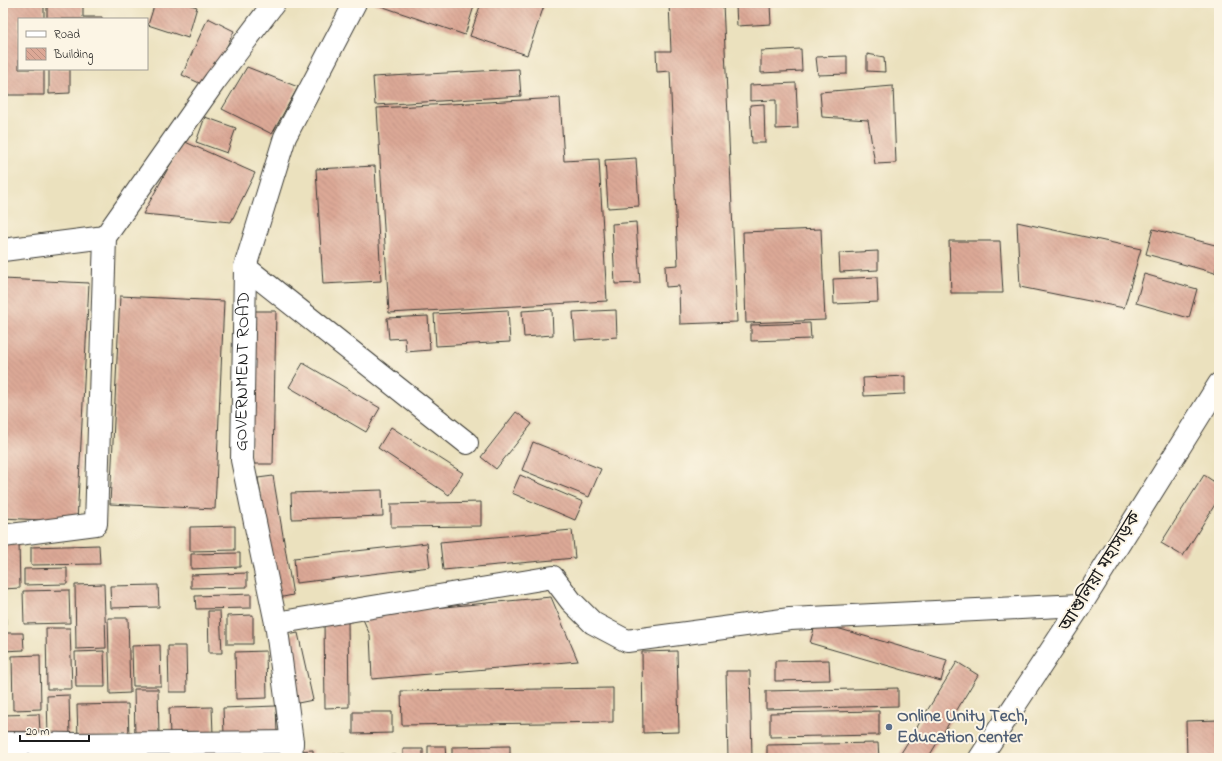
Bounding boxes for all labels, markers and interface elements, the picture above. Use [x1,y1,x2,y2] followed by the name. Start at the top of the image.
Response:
[18,18,148,70] legend
[54,26,80,44] text: Road
[53,46,93,65] text: Building
[229,292,258,451] street label: GOVERNMENT ROAD
[1053,507,1149,638] street label: আশুলিয়া মহাসড়ক
[897,704,1027,751] place label: Online Unity Tech, Education center
[20,717,89,743] scale bar
[884,722,894,732] marker: Online Unity Tech, Education center
[26,723,49,741] text: 20 m

